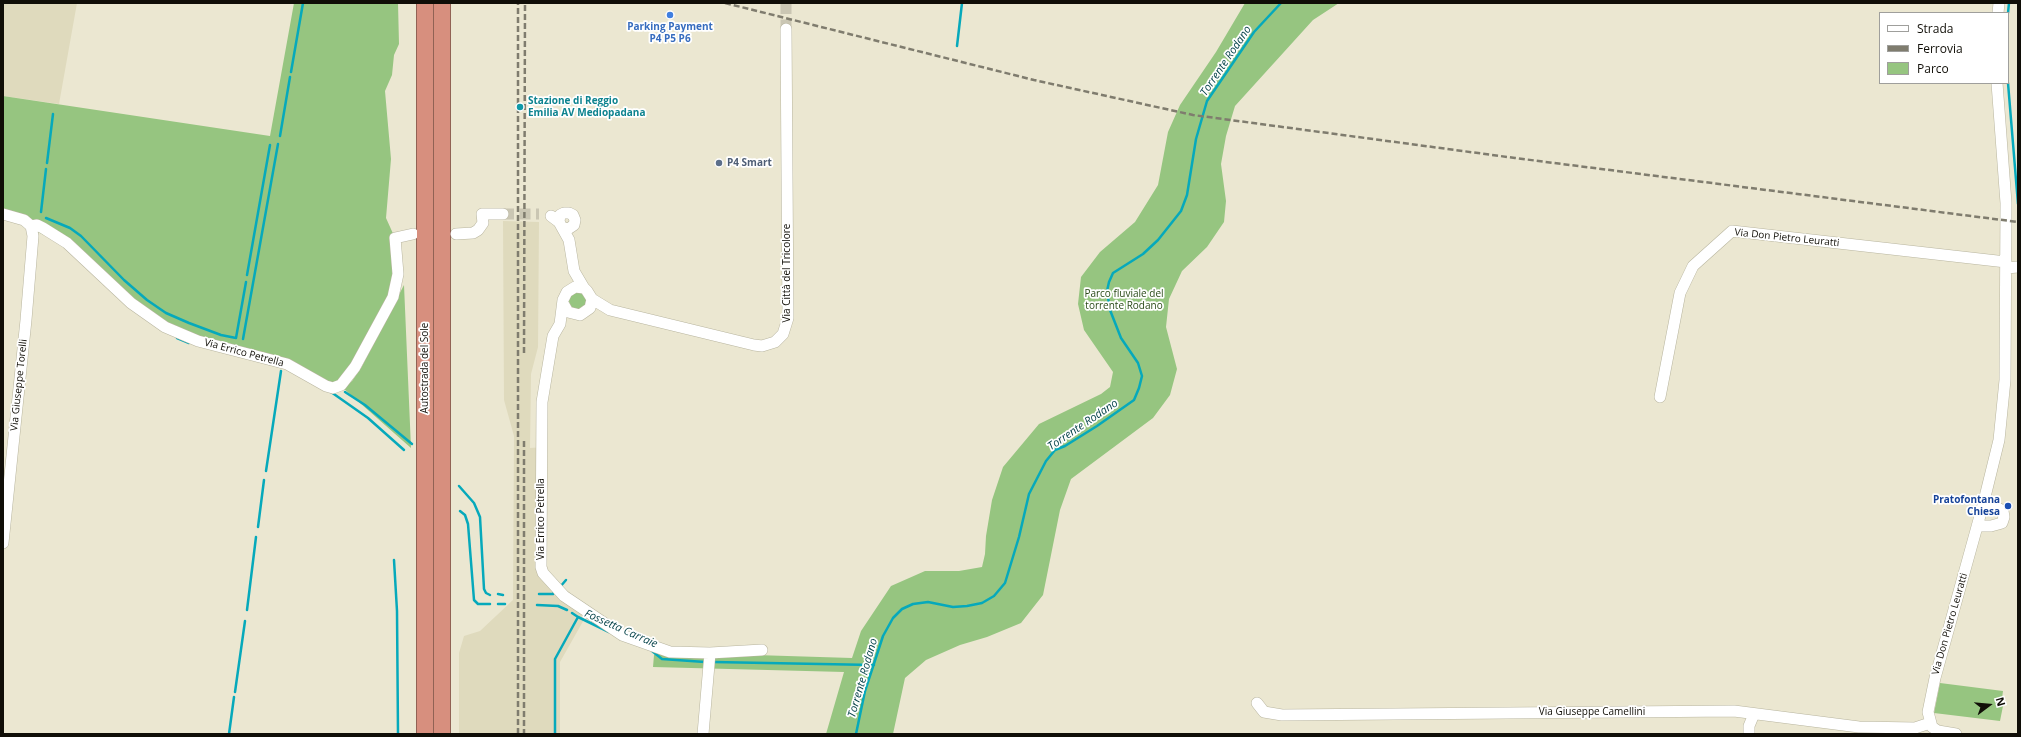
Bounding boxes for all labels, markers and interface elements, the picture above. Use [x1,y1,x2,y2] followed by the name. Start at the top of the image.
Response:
[665,10,675,20] marker: Parking Payment P4 P5 P6
[1879,12,2009,84] legend
[1917,20,1953,37] text: Strada
[627,21,713,44] place label: Parking Payment P4 P5 P6
[1198,23,1254,99] water label: Torrente Rodano
[1917,40,1963,57] text: Ferrovia
[1917,60,1949,77] text: Parco
[528,95,645,118] place label: Stazione di Reggio Emilia AV Mediopadana
[515,102,525,112] marker: Stazione di Reggio Emilia AV Mediopadana
[727,157,772,169] place label: P4 Smart
[714,158,724,168] marker: P4 Smart
[781,224,793,322] street label: Via Città del Tricolore
[1734,227,1840,249] street label: Via Don Pietro Leuratti
[1084,288,1164,312] park label: Parco fluviale del torrente Rodano
[419,323,431,413] street label: Autostrada del Sole
[203,337,285,369] street label: Via Errico Petrella
[8,339,30,431] street label: Via Giuseppe Torelli
[1045,397,1121,453] water label: Torrente Rodano
[535,478,547,560] street label: Via Errico Petrella
[1933,494,2000,518] place label: Pratofontana Chiesa
[2003,501,2013,511] marker: Pratofontana Chiesa
[1930,572,1970,676] street label: Via Don Pietro Leuratti
[582,607,660,651] water label: Fossetta Carraie
[845,637,881,719] water label: Torrente Rodano
[1969,685,2009,725] north arrow
[1993,695,2009,708] text: N
[1539,706,1645,718] street label: Via Giuseppe Camellini

